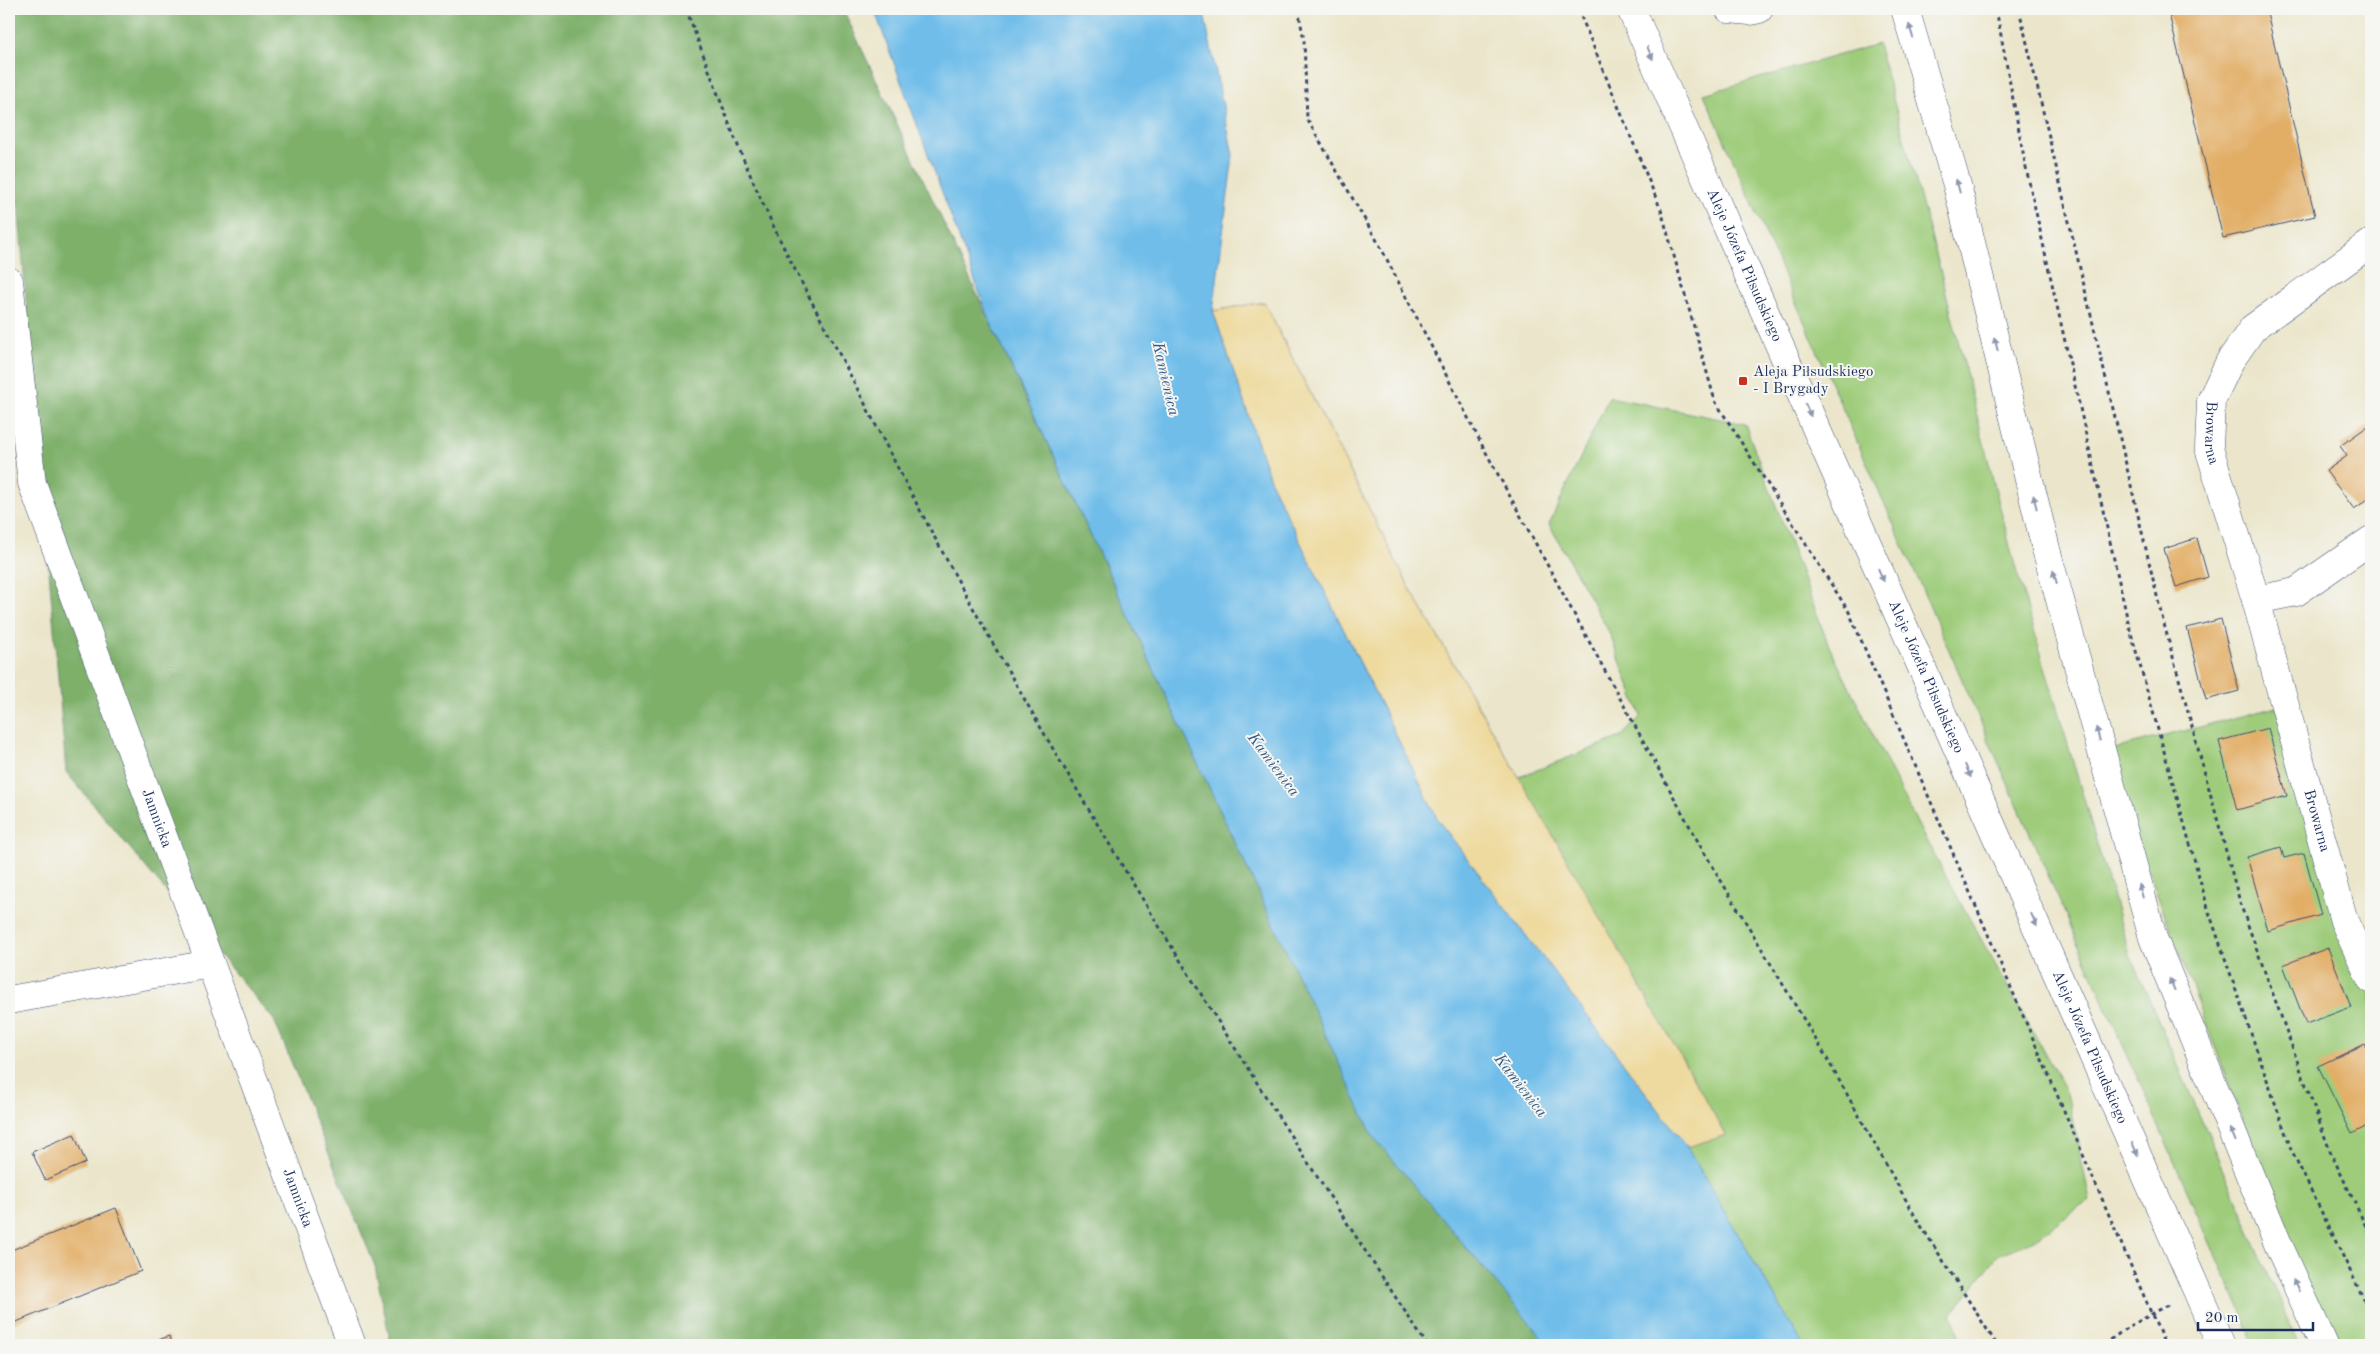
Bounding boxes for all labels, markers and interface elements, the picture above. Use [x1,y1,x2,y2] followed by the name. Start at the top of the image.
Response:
[1907,23,1915,38] one-way arrow
[1647,46,1655,60] one-way arrow
[1953,179,1961,194] one-way arrow
[1704,186,1784,344] street label: Aleje Józefa Piłsudskiego
[1992,337,2000,352] one-way arrow
[1149,340,1181,418] water label: Kamienica
[1753,365,1873,397] place label: Aleja Piłsudskiego - I Brygady
[1737,375,1749,387] marker: Aleja Piłsudskiego - I Brygady
[2201,401,2221,467] street label: Browarna
[1804,403,1812,417] one-way arrow
[2031,494,2039,509] one-way arrow
[1878,568,1886,582] one-way arrow
[2050,570,2058,585] one-way arrow
[1886,598,1966,756] street label: Aleje Józefa Piłsudskiego
[2094,727,2102,742] one-way arrow
[1243,729,1302,800] water label: Kamienica
[1965,764,1973,778] one-way arrow
[139,787,174,850] street label: Jamnicka
[2301,788,2332,854] street label: Browarna
[2136,883,2144,898] one-way arrow
[2031,913,2039,927] one-way arrow
[2049,968,2130,1126] street label: Aleje Józefa Piłsudskiego
[2168,978,2176,992] one-way arrow
[1490,1051,1550,1121] water label: Kamienica
[2229,1128,2237,1142] one-way arrow
[2132,1142,2140,1156] one-way arrow
[280,1167,315,1230] street label: Jamnicka
[2292,1278,2300,1292] one-way arrow
[2198,1299,2312,1331] scale bar
[2205,1311,2239,1326] text: 20 m

